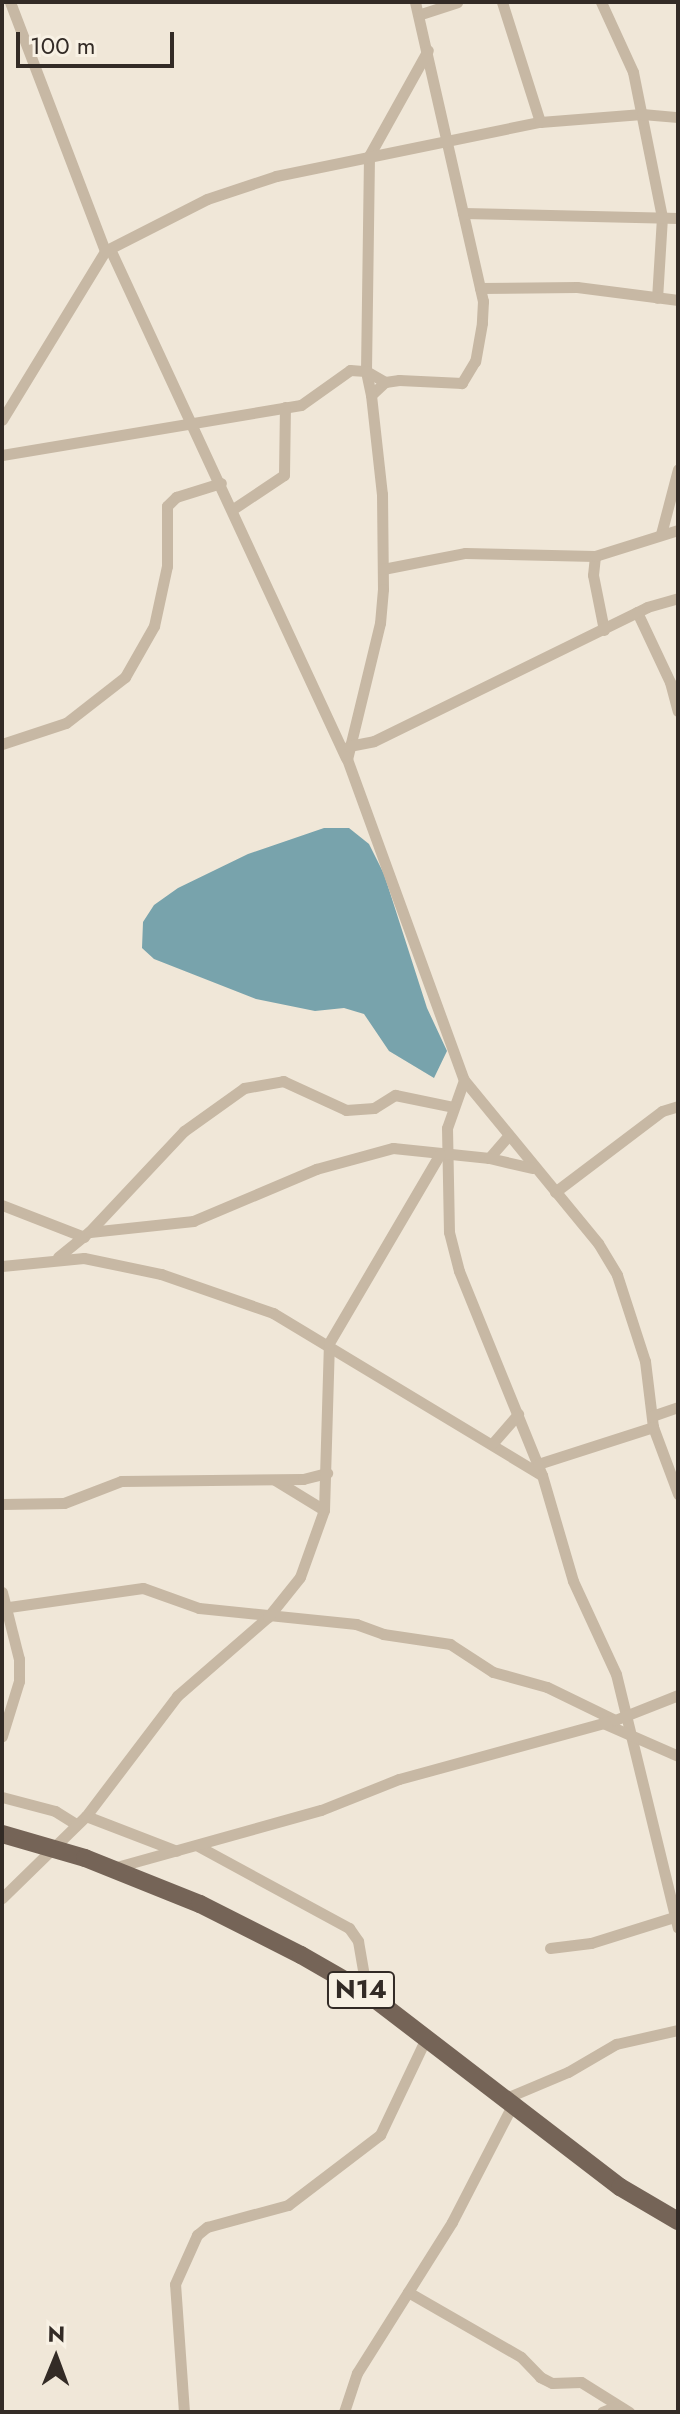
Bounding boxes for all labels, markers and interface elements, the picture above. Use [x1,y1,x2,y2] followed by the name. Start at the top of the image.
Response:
[20,16,178,66] scale bar
[30,28,96,63] text: 100 m
[325,1968,397,2012] road number: N14
[16,2318,96,2398] north arrow
[47,2318,65,2350] text: N

